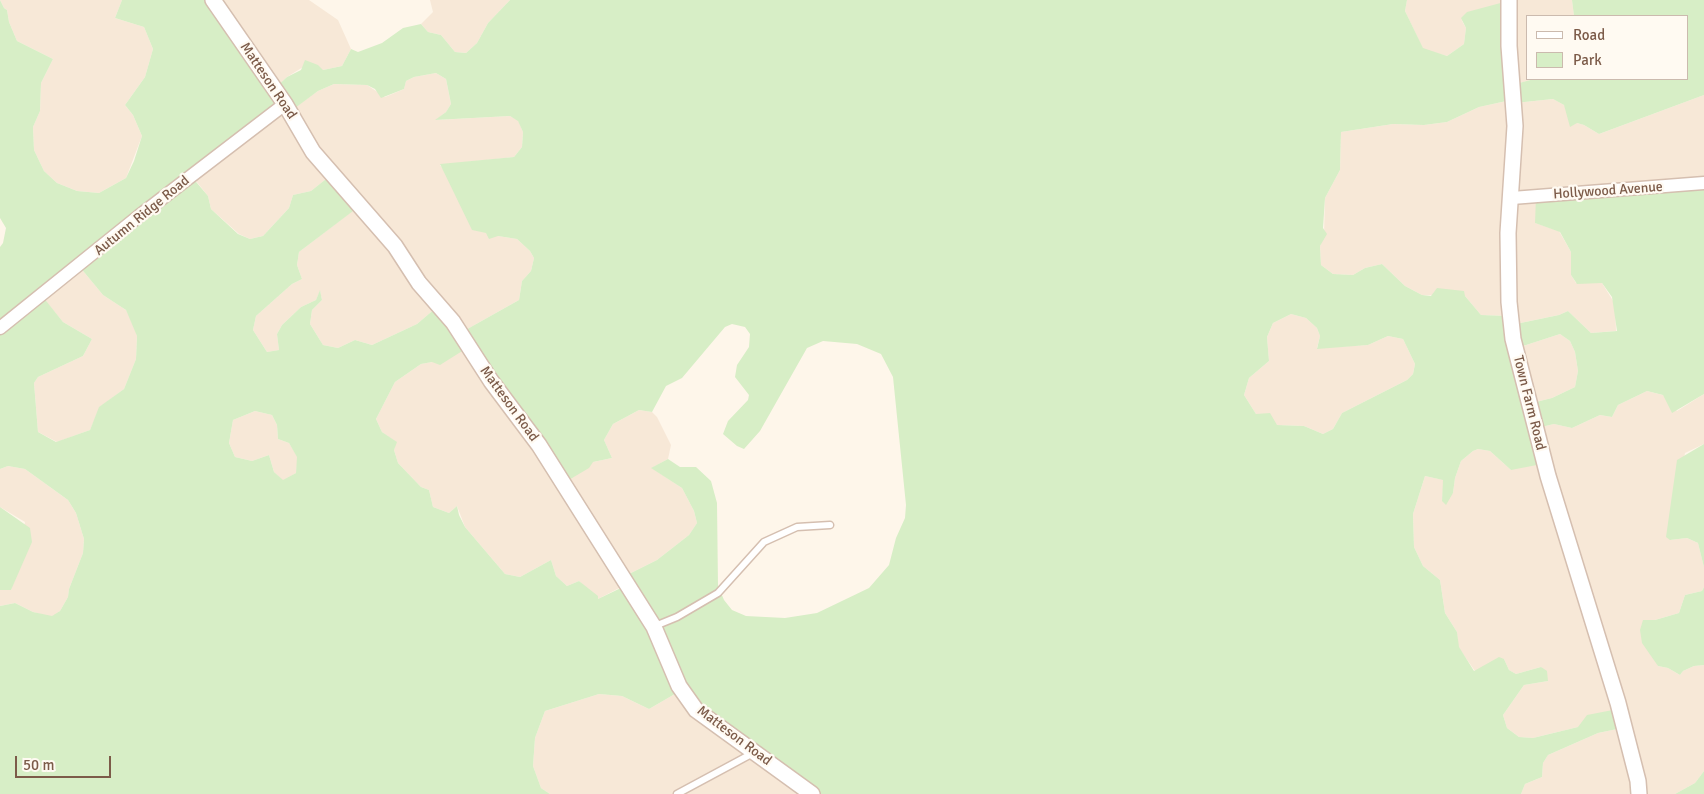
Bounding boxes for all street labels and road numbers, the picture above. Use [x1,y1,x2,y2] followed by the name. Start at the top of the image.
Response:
[236,39,300,123] street label: Matteson Road
[91,172,193,260] street label: Autumn Ridge Road
[1553,179,1663,203] street label: Hollywood Avenue
[1509,354,1549,452] street label: Town Farm Road
[476,363,542,445] street label: Matteson Road
[693,703,775,769] street label: Matteson Road

